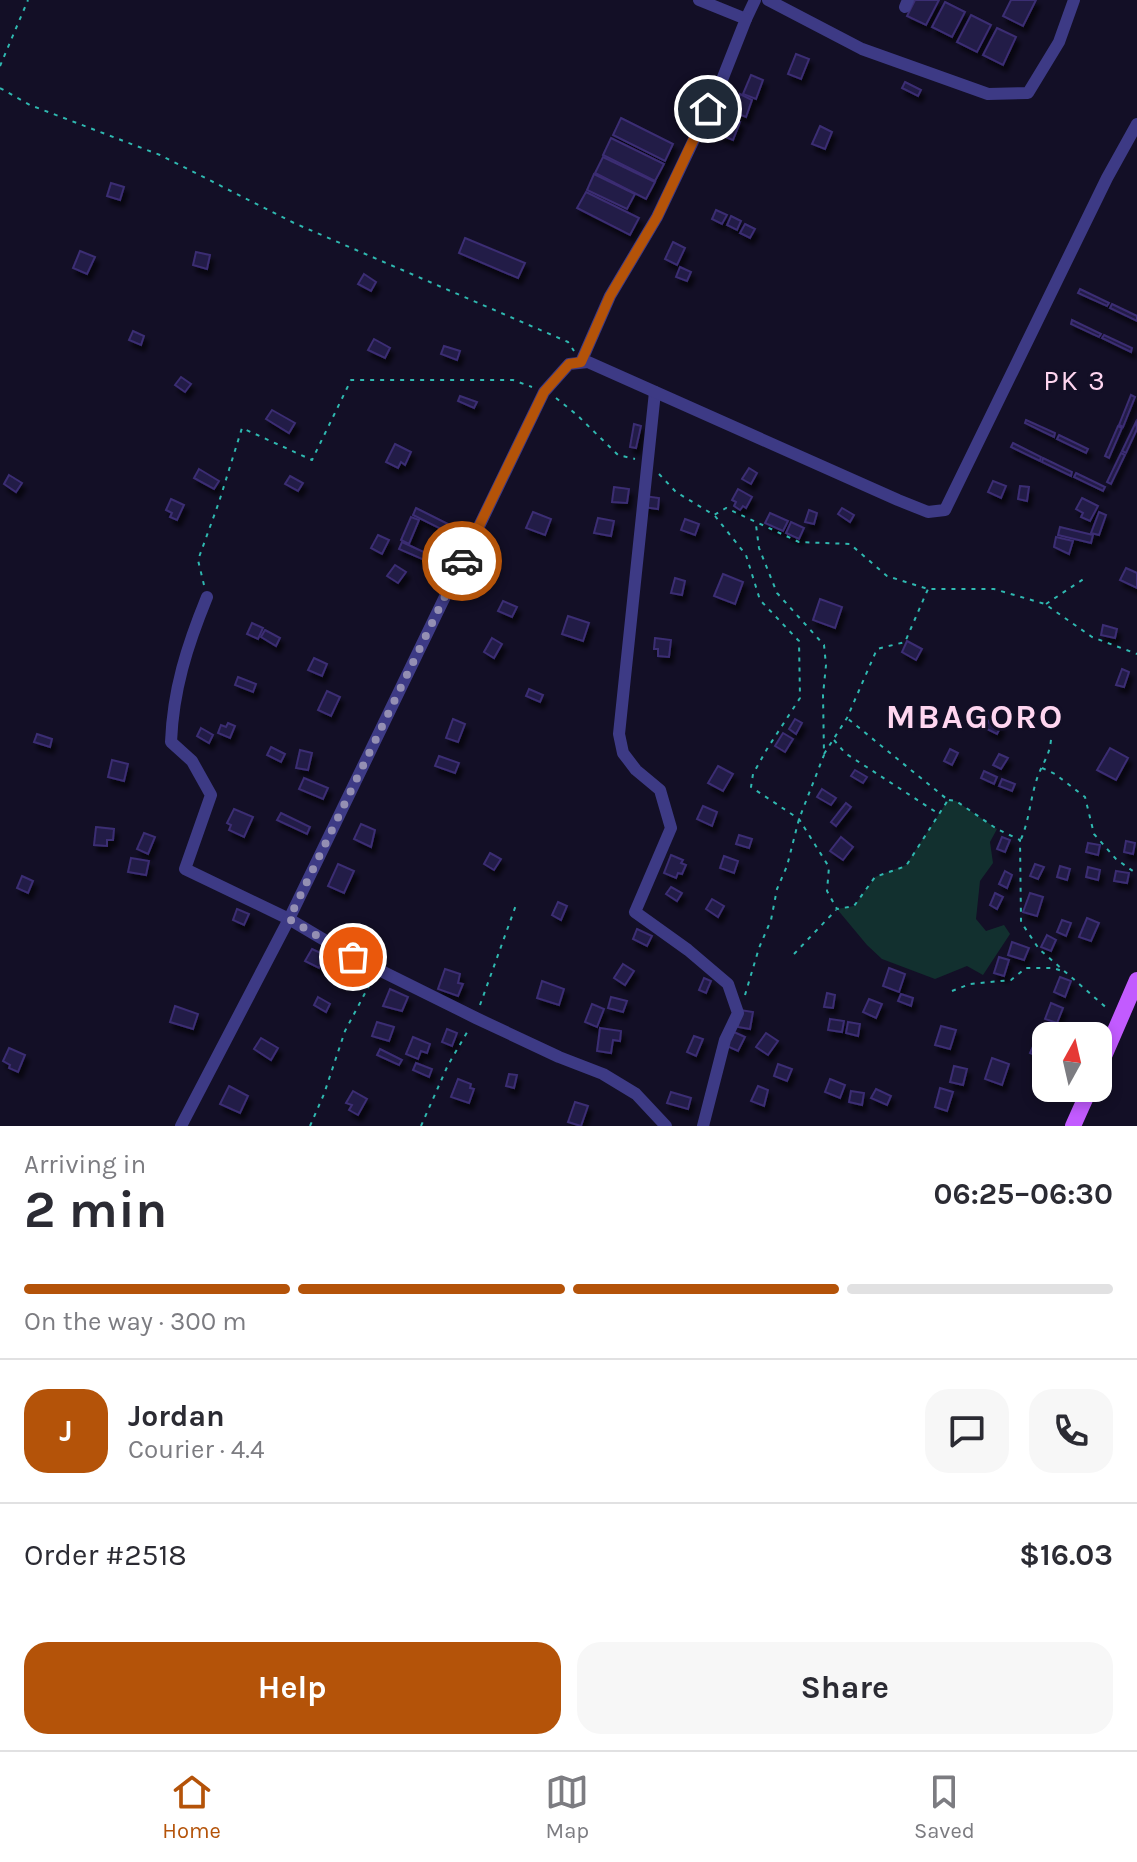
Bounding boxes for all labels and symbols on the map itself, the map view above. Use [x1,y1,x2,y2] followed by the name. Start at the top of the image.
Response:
[674,75,742,143] pin
[1043,364,1107,397] district label: PK 3
[422,521,502,601] courier
[886,697,1064,737] district label: MBAGORO
[319,923,387,991] pin
[1032,1022,1112,1102] north arrow

